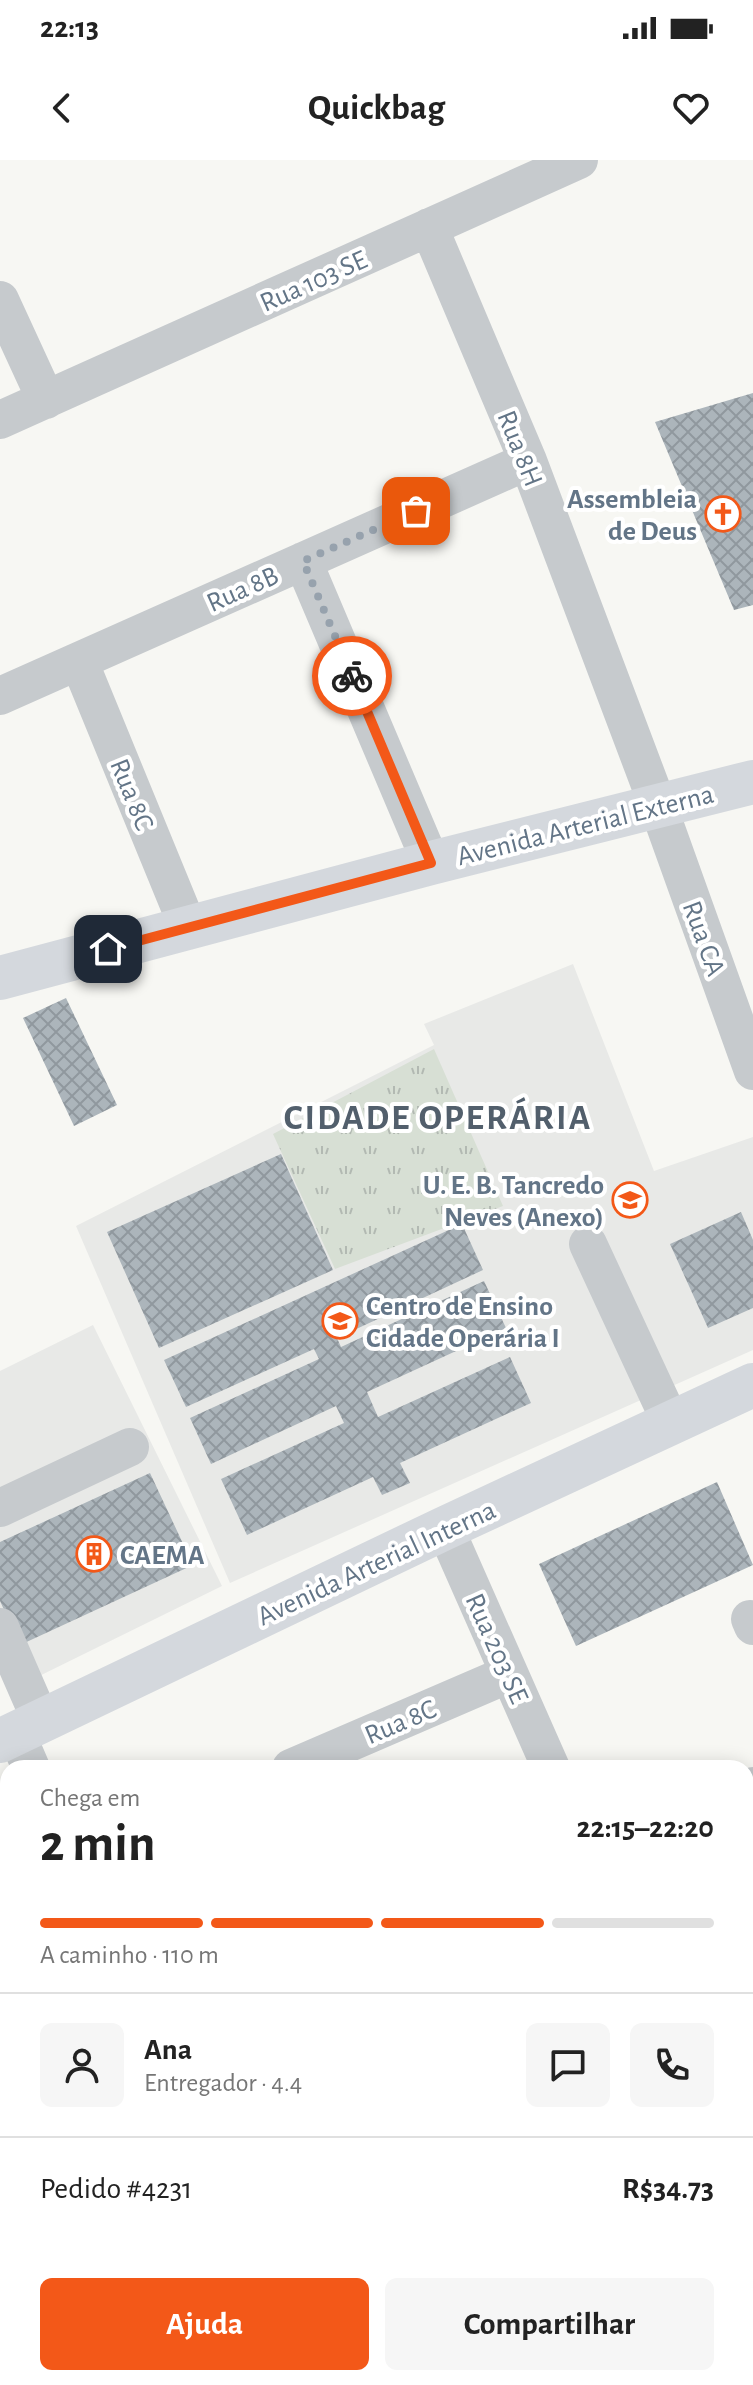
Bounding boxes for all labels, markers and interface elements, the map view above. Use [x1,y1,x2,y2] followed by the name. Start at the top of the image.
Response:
[40,13,99,43] text: 22:13
[40,86,84,130] icon: back
[669,86,713,130] icon: heart
[308,90,445,126] text: Quickbag
[256,246,372,318] street label: Rua 103 SE
[491,407,547,491] street label: Rua 8H
[382,477,450,545] pin
[567,486,697,546] place label: Assembleia de Deus
[394,489,438,533] icon: bag
[704,495,742,533] church icon: Assembleia de Deus
[203,562,283,618] street label: Rua 8B
[312,636,392,716] courier
[330,654,374,698] icon: bike
[104,755,158,835] street label: Rua 8C
[454,780,717,871] street label: Avenida Arterial Externa
[677,897,730,980] street label: Rua CA
[74,915,142,983] pin
[86,927,130,971] icon: home
[284,1097,592,1136] district label: CIDADE OPERÁRIA
[423,1172,604,1232] place label: U. E. B. Tancredo Neves (Anexo)
[611,1181,649,1219] school or university icon: U. E. B. Tancredo Neves (Anexo)
[366,1293,560,1353] place label: Centro de Ensino Cidade Operária I
[321,1302,359,1340] school or university icon: Centro de Ensino Cidade Operária I
[253,1496,500,1631] street label: Avenida Arterial Interna
[75,1535,113,1573] building icon: CAEMA
[120,1542,205,1570] place label: CAEMA
[460,1590,533,1708] street label: Rua 203 SE
[361,1695,441,1750] street label: Rua 8C
[40,1785,140,1811] text: Chega em
[576,1813,714,1843] text: 22:15–22:20
[40,1818,155,1870] text: 2 min
[40,1942,219,1968] text: A caminho · 110 m
[40,2023,124,2107] button: person
[526,2023,610,2107] button: chat
[630,2023,714,2107] button: phone
[144,2035,192,2065] text: Ana
[144,2070,302,2096] text: Entregador · 4.4
[40,2174,192,2204] text: Pedido #4231
[622,2174,714,2204] text: R$34.73
[40,2278,369,2370] button: Ajuda
[385,2278,714,2370] button: Compartilhar

